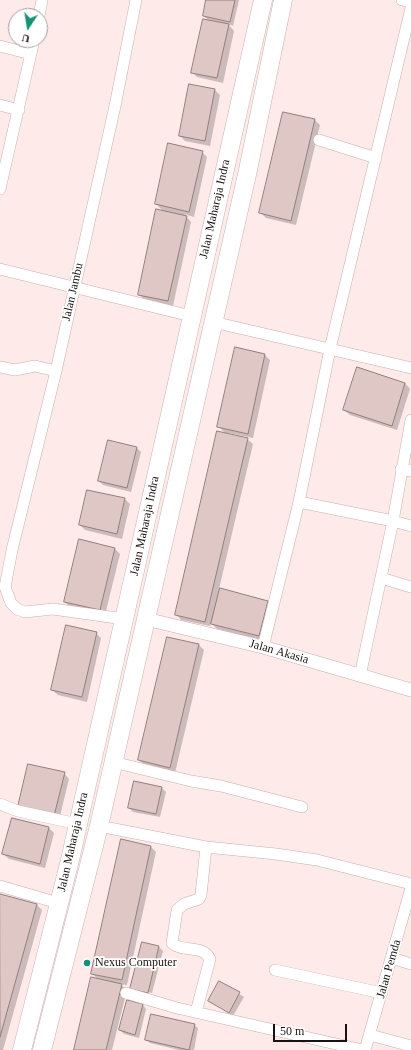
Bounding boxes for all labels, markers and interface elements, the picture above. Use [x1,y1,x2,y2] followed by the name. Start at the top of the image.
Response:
[8,8,48,48] north arrow
[21,32,31,45] text: U
[197,158,233,260] street label: Jalan Maharaja Indra
[59,262,87,322] street label: Jalan Jambu
[127,475,163,577] street label: Jalan Maharaja Indra
[248,637,310,667] street label: Jalan Akasia
[55,791,91,893] street label: Jalan Maharaja Indra
[374,938,404,1000] street label: Jalan Pemda
[95,956,177,970] place label: Nexus Computer
[82,958,92,968] marker: Nexus Computer
[275,1016,349,1042] scale bar
[280,1024,304,1038] text: 50 m

